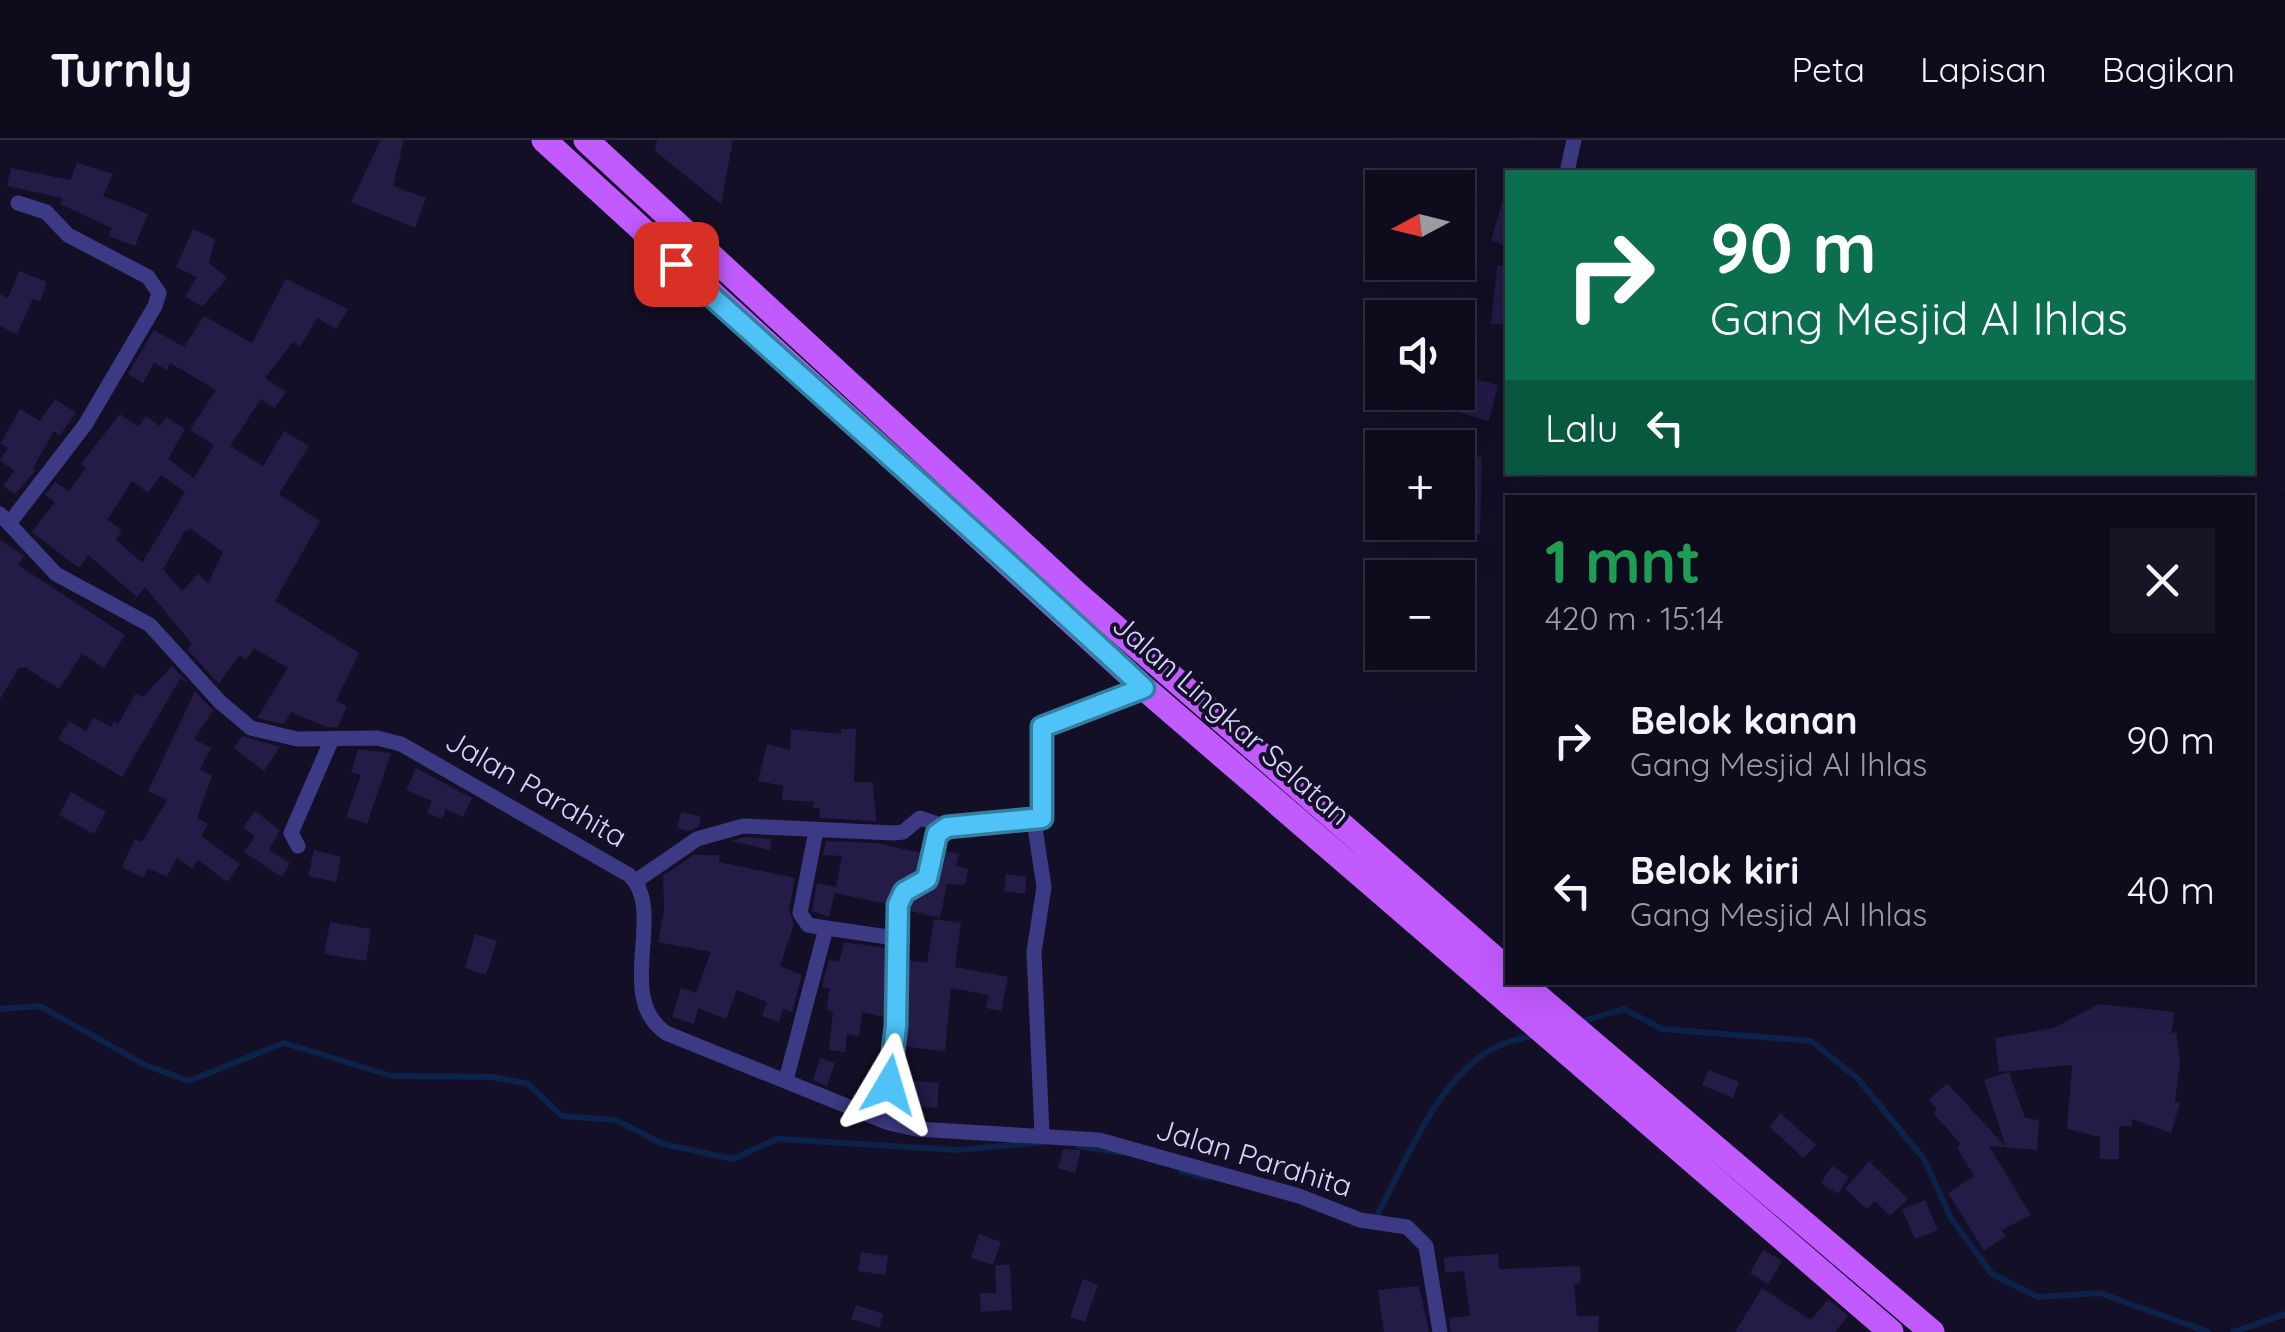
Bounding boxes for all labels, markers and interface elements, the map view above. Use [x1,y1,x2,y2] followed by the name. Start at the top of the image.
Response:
[50,39,192,99] text: Turnly
[1792,47,1865,91] text: Peta
[1920,47,2047,91] text: Lapisan
[2102,47,2235,91] text: Bagikan
[1365,170,1475,280] north arrow
[1365,170,1475,670] map controls
[1710,203,1877,291] text: 90 m
[1545,210,1675,340] icon: right
[634,222,719,307] pin
[649,237,704,292] icon: arrive
[1710,290,2128,346] text: Gang Mesjid Al Ihlas
[1365,300,1475,410] button: sound
[1638,400,1693,455] icon: left
[1545,404,1618,452] text: Lalu
[1365,430,1475,540] button: +
[1545,523,1701,598] text: 1 mnt
[2110,528,2215,633] button: close
[1365,560,1475,670] button: −
[1545,598,1724,638] text: 420 m · 15:14
[1105,606,1358,833] street label: Jalan Lingkar Selatan
[1630,696,1858,744] text: Belok kanan
[1545,713,1600,768] icon: right
[2126,716,2215,764] text: 90 m
[439,721,634,855] street label: Jalan Parahita
[1630,744,1927,784] text: Gang Mesjid Al Ihlas
[1630,846,1799,894] text: Belok kiri
[1545,863,1600,918] icon: left
[2127,866,2215,914] text: 40 m
[1630,894,1927,934] text: Gang Mesjid Al Ihlas
[837,1033,941,1137] position arrow
[1152,1109,1357,1205] street label: Jalan Parahita

